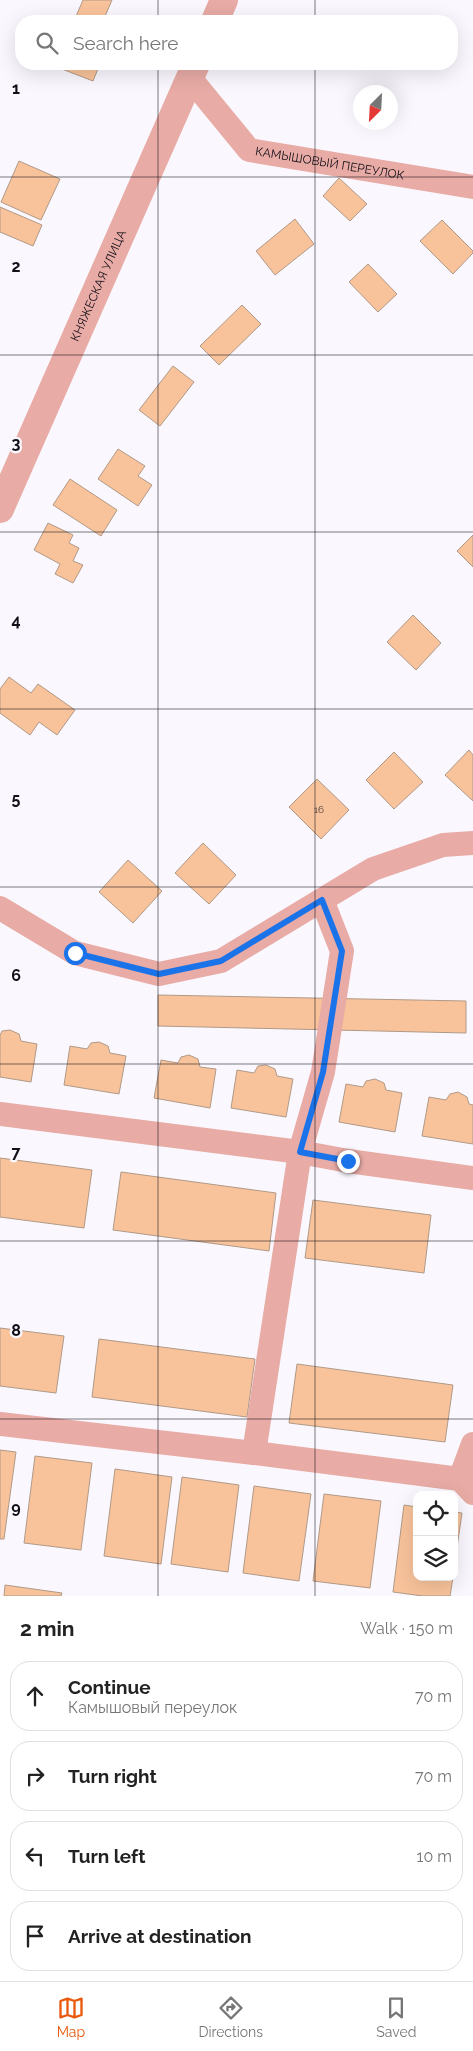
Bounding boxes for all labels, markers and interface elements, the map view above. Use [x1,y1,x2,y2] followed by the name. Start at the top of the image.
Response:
[15,15,458,70] search box
[33,29,61,57] icon: search
[73,32,179,54] text: Search here
[12,79,20,98] text: 1
[353,85,398,130] north arrow
[254,144,406,183] street label: КАМЫШОВЫЙ ПЕРЕУЛОК
[68,228,129,343] street label: КНЯЖЕСКАЯ УЛИЦА
[11,257,21,276] text: 2
[12,434,21,453] text: 3
[11,611,21,630] text: 4
[12,789,21,808] text: 5
[314,804,324,815] house number: 16
[64,942,87,965] route start
[11,966,21,985] text: 6
[12,1143,21,1162] text: 7
[337,1150,360,1173] route end
[11,1321,21,1340] text: 8
[413,1491,458,1581] map controls
[413,1491,458,1536] button: locate
[11,1498,21,1517] text: 9
[413,1536,458,1581] button: layers
[20,1616,74,1641] text: 2 min
[360,1619,453,1638] text: Walk · 150 m
[68,1676,151,1698] text: Continue
[21,1682,49,1710] icon: ahead
[415,1687,452,1706] text: 70 m
[68,1698,237,1717] text: Камышовый переулок
[21,1762,49,1790] icon: right
[68,1765,157,1787] text: Turn right
[415,1767,452,1786] text: 70 m
[21,1842,49,1870] icon: left
[68,1845,145,1867] text: Turn left
[417,1847,452,1866] text: 10 m
[21,1922,49,1950] icon: arrive
[68,1925,252,1947] text: Arrive at destination
[57,1994,85,2040] tab: Map
[198,1994,263,2040] tab: Directions
[376,1994,416,2040] tab: Saved

